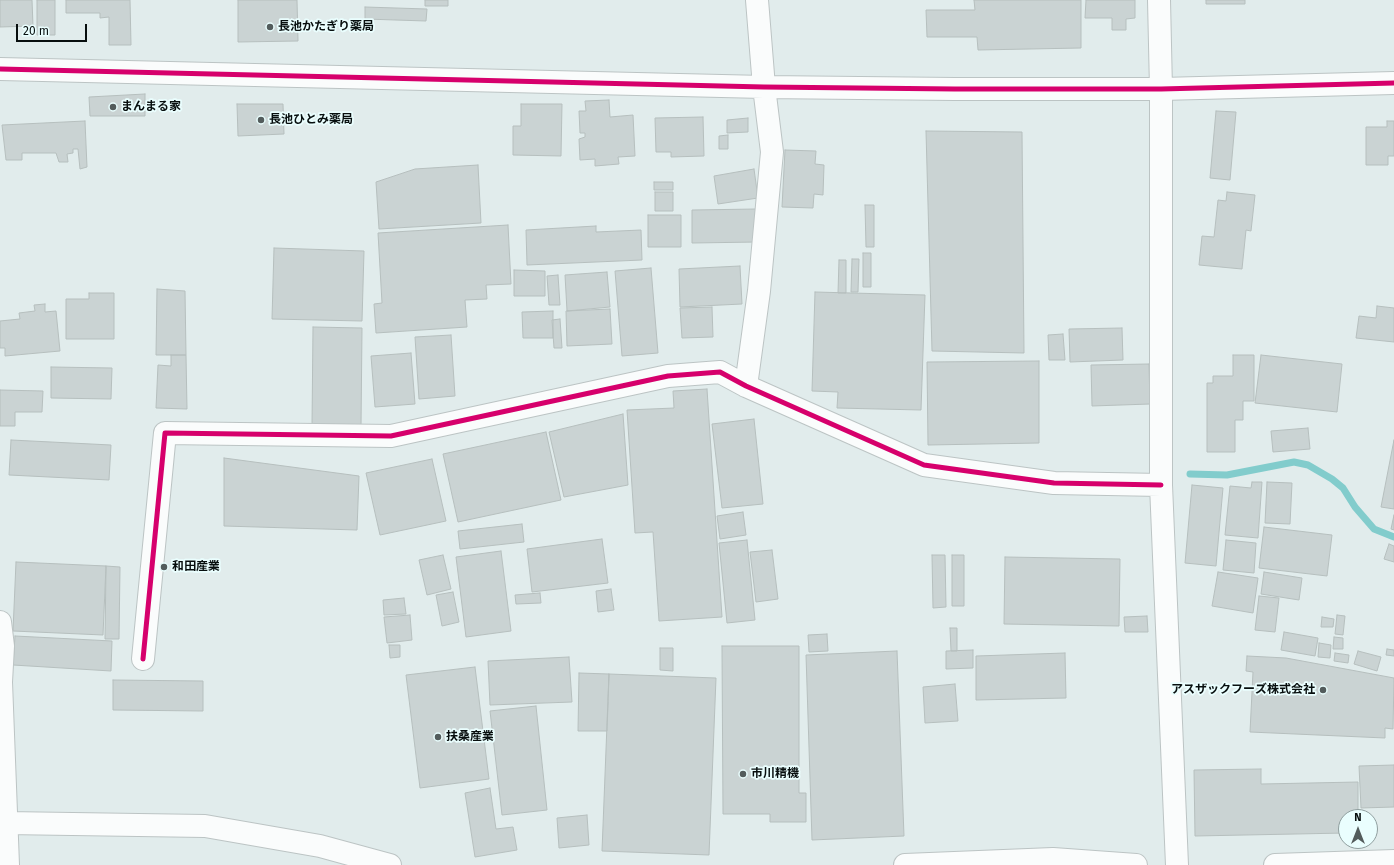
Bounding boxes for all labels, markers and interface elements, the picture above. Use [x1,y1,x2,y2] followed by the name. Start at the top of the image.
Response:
[18,16,89,42] scale bar
[278,20,374,34] place label: 長池かたぎり薬局
[265,22,275,32] marker: 長池かたぎり薬局
[23,24,49,38] text: 20 m
[121,100,181,114] place label: まんまる家
[108,102,118,112] marker: まんまる家
[269,113,353,127] place label: 長池ひとみ薬局
[256,115,266,125] marker: 長池ひとみ薬局
[172,560,220,574] place label: 和田産業
[159,562,169,572] marker: 和田産業
[1171,683,1315,697] place label: アスザックフーズ株式会社
[1318,685,1328,695] marker: アスザックフーズ株式会社
[446,730,494,744] place label: 扶桑産業
[433,732,443,742] marker: 扶桑産業
[751,767,799,781] place label: 市川精機
[738,769,748,779] marker: 市川精機
[1338,809,1378,849] north arrow
[1354,811,1362,824] text: N

